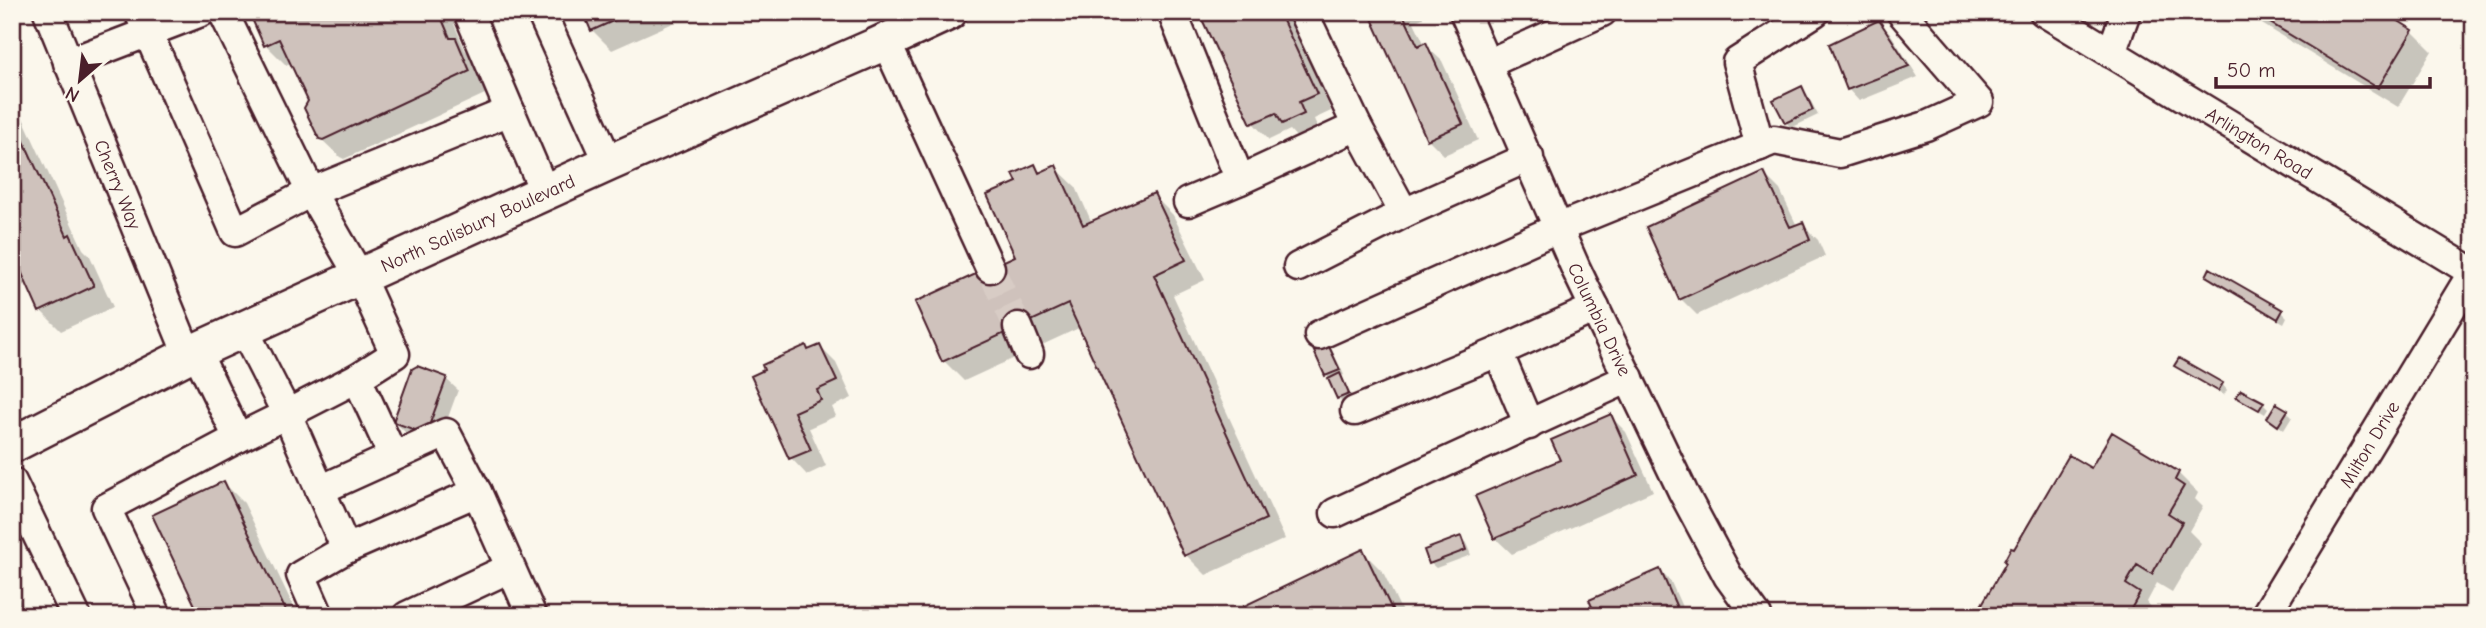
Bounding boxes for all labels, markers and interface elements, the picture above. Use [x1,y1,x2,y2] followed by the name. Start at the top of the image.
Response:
[46,46,116,116] north arrow
[2216,46,2430,90] scale bar
[2227,58,2276,82] text: 50 m
[62,82,83,107] text: N
[2202,103,2316,184] street label: Arlington Road
[89,137,146,233] street label: Cherry Way
[377,170,578,277] street label: North Salisbury Boulevard
[1563,259,1636,380] street label: Columbia Drive
[2335,397,2404,492] street label: Milton Drive

